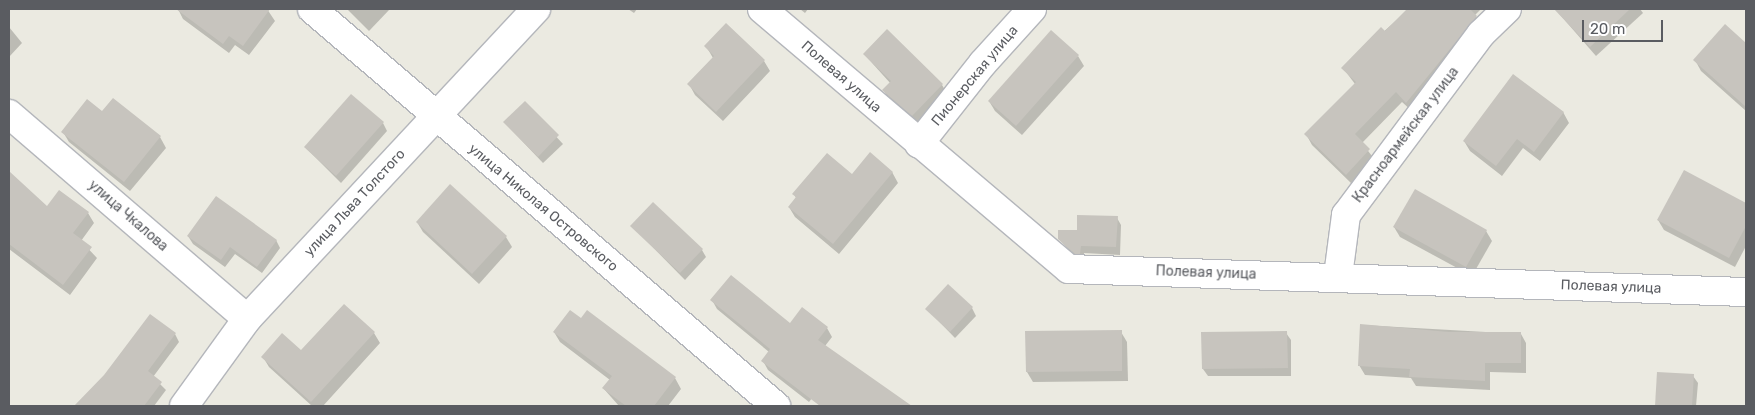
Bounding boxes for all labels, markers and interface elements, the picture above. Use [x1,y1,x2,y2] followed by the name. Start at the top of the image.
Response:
[1585,10,1666,42] scale bar
[1590,20,1625,38] text: 20 m
[928,23,1022,129] street label: Пионерская улица
[797,38,885,116] street label: Полевая улица
[1349,64,1463,206] street label: Красноармейская улица
[465,141,621,275] street label: улица Николая Островского
[301,146,409,260] street label: улица Льва Толстого
[85,177,171,255] street label: улица Чкалова
[1155,263,1257,283] street label: Полевая улица
[1560,277,1662,297] street label: Полевая улица

